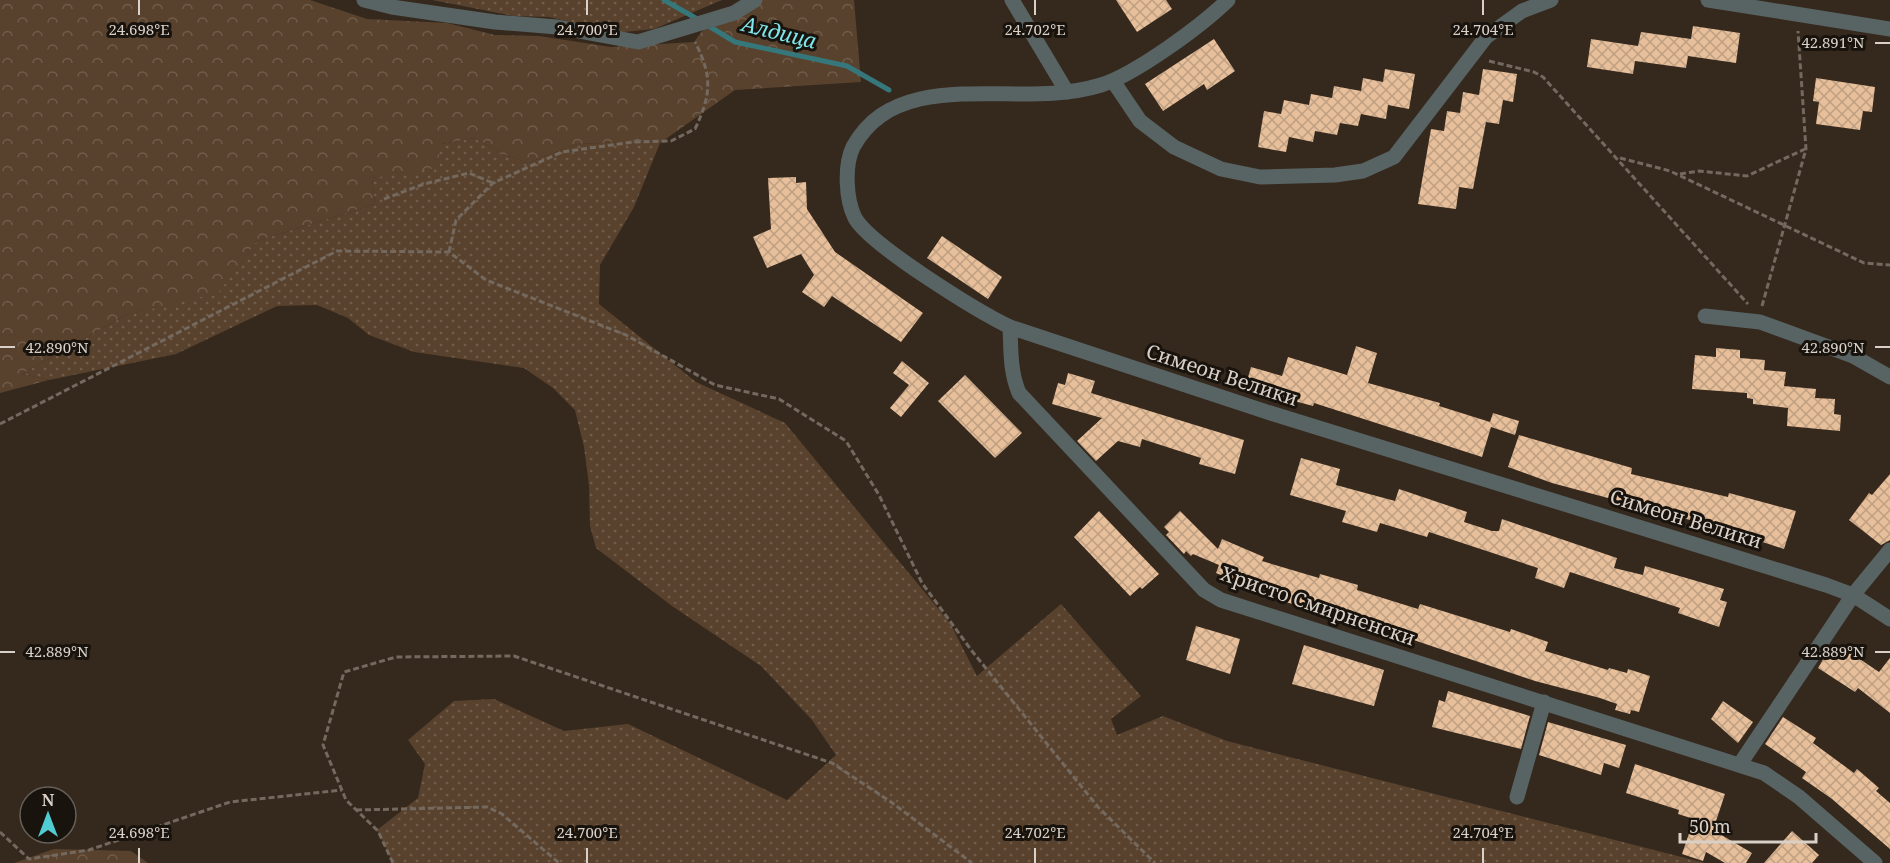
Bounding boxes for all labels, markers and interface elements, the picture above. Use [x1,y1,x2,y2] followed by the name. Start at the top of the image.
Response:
[737,9,820,55] water label: Алдица
[108,19,170,39] text: 24.698°E
[556,19,618,39] text: 24.700°E
[1004,19,1066,39] text: 24.702°E
[1452,19,1514,39] text: 24.704°E
[1801,32,1865,52] text: 42.891°N
[25,337,89,357] text: 42.890°N
[1143,337,1301,412] street label: Симеон Велики
[1801,337,1865,357] text: 42.890°N
[1607,483,1766,555] street label: Симеон Велики
[1217,559,1419,652] street label: Христо Смирненски
[25,641,89,661] text: 42.889°N
[1801,641,1865,661] text: 42.889°N
[18,785,78,845] north arrow
[42,789,55,811] text: N
[1680,806,1816,844] scale bar
[1689,814,1731,838] text: 50 m
[108,822,170,842] text: 24.698°E
[556,822,618,842] text: 24.700°E
[1004,822,1066,842] text: 24.702°E
[1452,822,1514,842] text: 24.704°E

